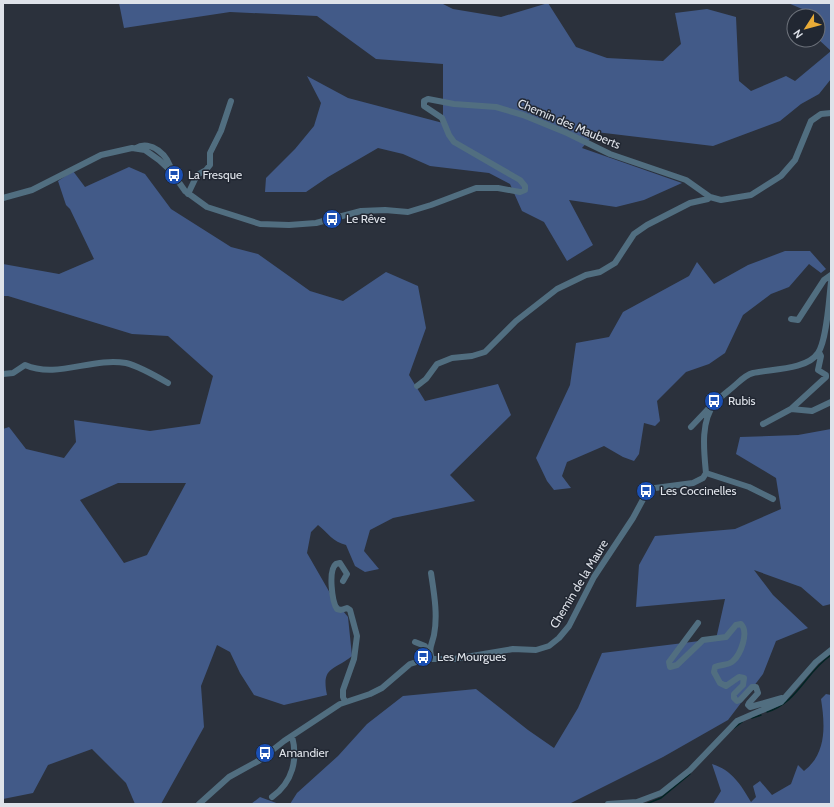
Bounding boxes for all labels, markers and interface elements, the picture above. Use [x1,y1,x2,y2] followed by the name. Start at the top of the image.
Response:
[786,8,826,48] north arrow
[790,27,806,41] text: N
[515,95,623,152] street label: Chemin des Mauberts
[163,164,185,186] bus stop icon: La Fresque
[188,167,242,182] place label: La Fresque
[321,208,343,230] bus stop icon: Le Rêve
[346,211,386,226] place label: Le Rêve
[703,390,725,412] bus stop icon: Rubis
[728,393,756,408] place label: Rubis
[635,480,657,502] bus stop icon: Les Coccinelles
[660,483,736,498] place label: Les Coccinelles
[546,537,611,631] street label: Chemin de la Maure
[412,646,434,668] bus stop icon: Les Mourgues
[437,649,506,664] place label: Les Mourgues
[254,742,276,764] bus stop icon: Amandier
[279,745,329,760] place label: Amandier

